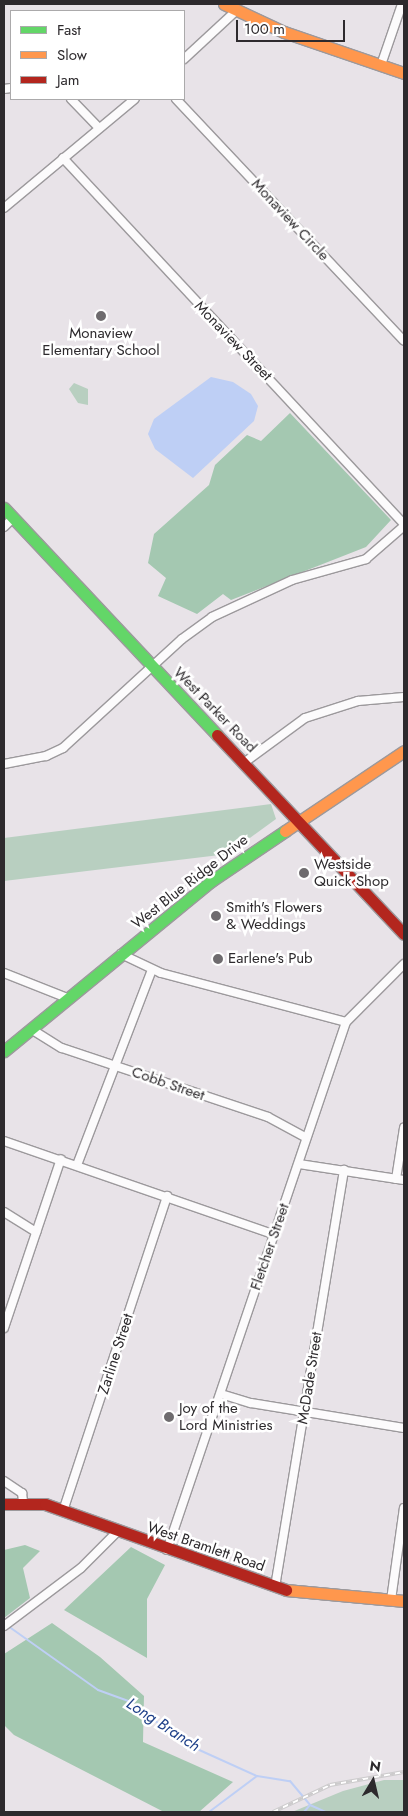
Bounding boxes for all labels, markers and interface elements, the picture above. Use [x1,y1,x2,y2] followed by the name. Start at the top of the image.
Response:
[10,10,185,100] legend
[238,10,347,42] scale bar
[244,18,285,40] text: 100 m
[57,19,81,41] text: Fast
[57,44,87,66] text: Slow
[57,69,80,91] text: Jam
[247,175,333,265] street label: Monaview Circle
[190,297,276,385] street label: Monaview Street
[95,310,107,322] marker: Monaview Elementary School
[42,324,160,359] place label: Monaview Elementary School
[170,664,260,756] street label: West Parker Road
[128,831,252,933] street label: West Blue Ridge Drive
[314,855,389,890] place label: Westside Quick Shop
[298,867,310,879] marker: Westside Quick Shop
[226,898,322,933] place label: Smith's Flowers & Weddings
[210,910,222,922] marker: Smith's Flowers & Weddings
[228,950,313,968] place label: Earlene's Pub
[212,953,224,965] marker: Earlene's Pub
[129,1063,207,1105] street label: Cobb Street
[247,1201,293,1293] street label: Fletcher Street
[94,1311,138,1397] street label: Zarline Street
[294,1331,326,1425] street label: McDade Street
[179,1399,272,1434] place label: Joy of the Lord Ministries
[163,1411,175,1423] marker: Joy of the Lord Ministries
[145,1518,267,1576] street label: West Bramlett Road
[123,1694,203,1756] water label: Long Branch
[368,1755,382,1777] text: N
[348,1756,398,1806] north arrow

